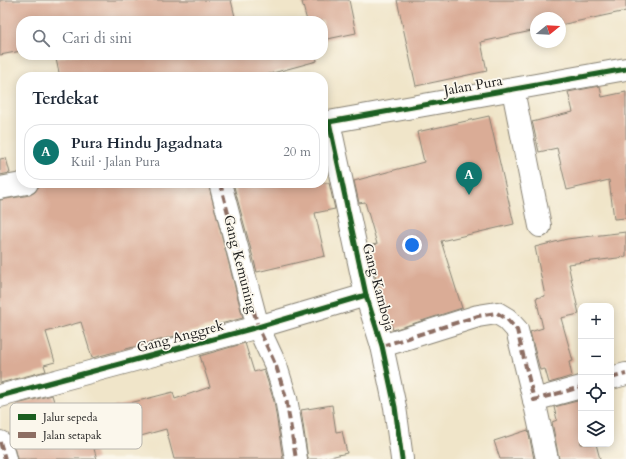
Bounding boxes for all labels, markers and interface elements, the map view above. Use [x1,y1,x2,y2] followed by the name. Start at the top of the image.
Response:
[530,12,566,48] north arrow
[16,16,328,60] search box
[30,27,52,49] icon: search
[62,28,132,48] text: Cari di sini
[440,71,504,100] street label: Jalan Pura
[32,87,98,110] text: Terdekat
[71,133,223,153] text: Pura Hindu Jagadnata
[41,143,51,161] text: A
[283,143,311,161] text: 20 m
[71,153,160,171] text: Kuil · Jalan Pura
[456,162,482,195] pin: A
[219,213,262,315] street label: Gang Kemuning
[402,235,422,255] your location
[358,241,399,333] street label: Gang Kamboja
[578,303,614,447] map controls
[578,303,614,339] button: +
[135,316,226,357] street label: Gang Anggrek
[578,339,614,375] button: −
[578,375,614,411] button: locate
[10,403,142,449] legend
[41,410,98,425] text: Jalur sepeda
[578,411,614,447] button: layers
[41,428,102,443] text: Jalan setapak

